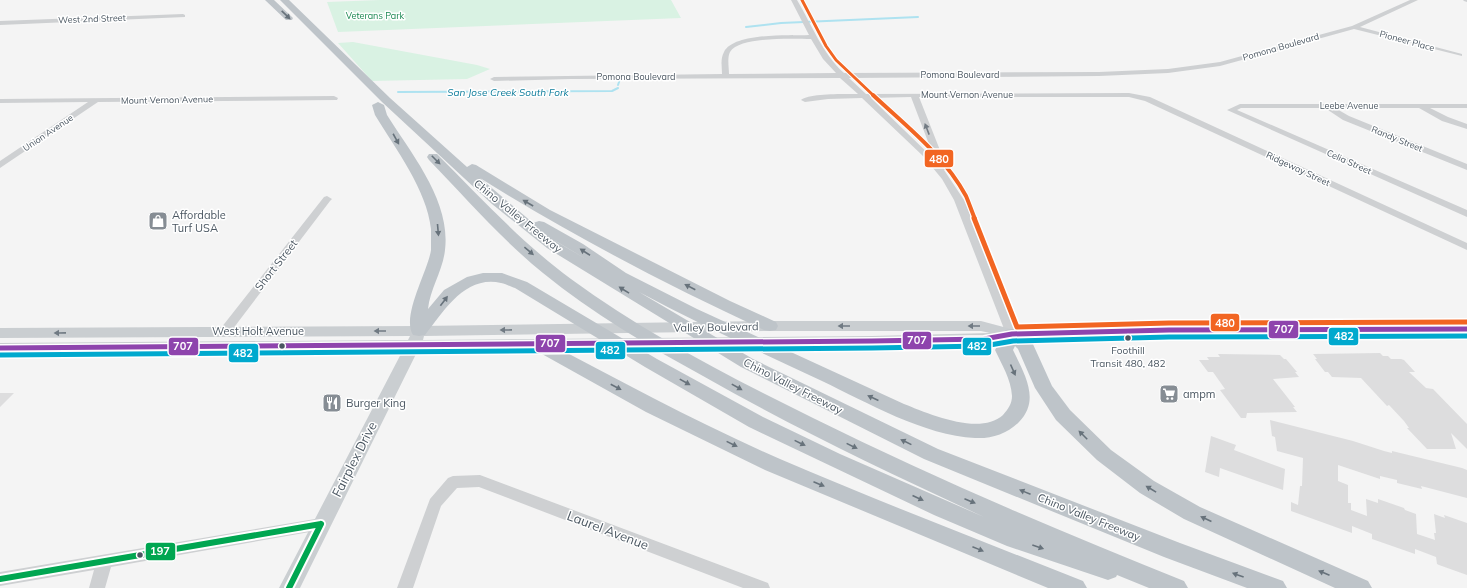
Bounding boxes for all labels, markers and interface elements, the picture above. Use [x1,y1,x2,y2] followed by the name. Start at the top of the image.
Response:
[281,10,291,20] one-way arrow
[346,10,405,21] park label: Veterans Park
[58,12,126,25] street label: West 2nd Street
[1378,28,1436,53] street label: Pioneer Place
[1241,30,1320,63] street label: Pomona Boulevard
[921,69,1000,80] street label: Pomona Boulevard
[597,71,676,82] street label: Pomona Boulevard
[447,86,570,99] water label: San Jose Creek South Fork
[921,89,1013,100] street label: Mount Vernon Avenue
[121,93,213,106] street label: Mount Vernon Avenue
[1320,100,1378,111] street label: Leebe Avenue
[21,112,75,153] street label: Union Avenue
[924,122,930,134] one-way arrow
[1370,123,1424,155] street label: Randy Street
[393,133,400,144] one-way arrow
[1325,147,1373,176] street label: Celia Street
[924,149,954,168] line badge: 480
[1264,149,1332,189] street label: Ridgeway Street
[929,152,949,166] text: 480
[431,156,441,165] one-way arrow
[471,176,565,256] street label: Chino Valley Freeway
[522,200,534,207] one-way arrow
[172,208,226,235] place label: Affordable Turf USA
[147,210,169,232] shop icon: Affordable Turf USA
[434,224,441,236] one-way arrow
[252,237,300,293] street label: Short Street
[524,247,535,256] one-way arrow
[580,248,590,256] one-way arrow
[684,284,695,290] one-way arrow
[619,286,629,294] one-way arrow
[440,295,448,306] one-way arrow
[1210,313,1240,332] line badge: 480
[1215,316,1235,330] text: 480
[673,319,759,335] street label: Valley Boulevard
[1268,320,1299,339] line badge: 707
[1274,322,1294,336] text: 707
[837,323,850,329] one-way arrow
[967,323,980,329] one-way arrow
[212,324,304,338] street label: West Holt Avenue
[500,326,512,333] one-way arrow
[1328,327,1359,346] line badge: 482
[373,328,386,334] one-way arrow
[1334,329,1354,343] text: 482
[53,330,66,336] one-way arrow
[902,331,932,350] line badge: 707
[907,333,927,347] text: 707
[1123,333,1133,343] marker: Foothill Transit 480, 482
[535,334,566,353] line badge: 707
[540,336,560,350] text: 707
[168,337,199,356] line badge: 707
[962,337,992,356] line badge: 482
[173,339,193,353] text: 707
[967,339,987,353] text: 482
[277,341,287,351] unlabelled marker
[595,341,626,360] line badge: 482
[228,343,259,363] line badge: 482
[600,343,620,357] text: 482
[1090,344,1166,370] place label: Foothill Transit 480, 482
[233,346,253,360] text: 482
[741,355,845,417] street label: Chino Valley Freeway
[1011,364,1017,376] one-way arrow
[679,379,691,386] one-way arrow
[610,383,621,390] one-way arrow
[731,383,742,390] one-way arrow
[1158,383,1180,405] supermarket icon: ampm
[1183,387,1216,401] place label: ampm
[321,392,343,414] restaurant icon: Burger King
[867,395,879,401] one-way arrow
[346,396,406,410] place label: Burger King
[328,419,380,499] street label: Fairplex Drive
[1078,430,1088,440] one-way arrow
[900,439,911,445] one-way arrow
[794,440,806,446] one-way arrow
[726,441,738,447] one-way arrow
[847,443,858,449] one-way arrow
[813,481,824,487] one-way arrow
[1145,486,1157,493] one-way arrow
[1020,489,1031,495] one-way arrow
[1036,490,1142,544] street label: Chino Valley Freeway
[912,495,923,501] one-way arrow
[964,498,976,504] one-way arrow
[565,507,651,553] street label: Laurel Avenue
[1200,516,1211,522] one-way arrow
[145,542,176,561] line badge: 197
[150,544,170,558] text: 197
[1033,544,1045,550] one-way arrow
[972,547,984,553] one-way arrow
[135,550,145,560] unlabelled marker
[1318,569,1330,576] one-way arrow
[1231,571,1243,577] one-way arrow

